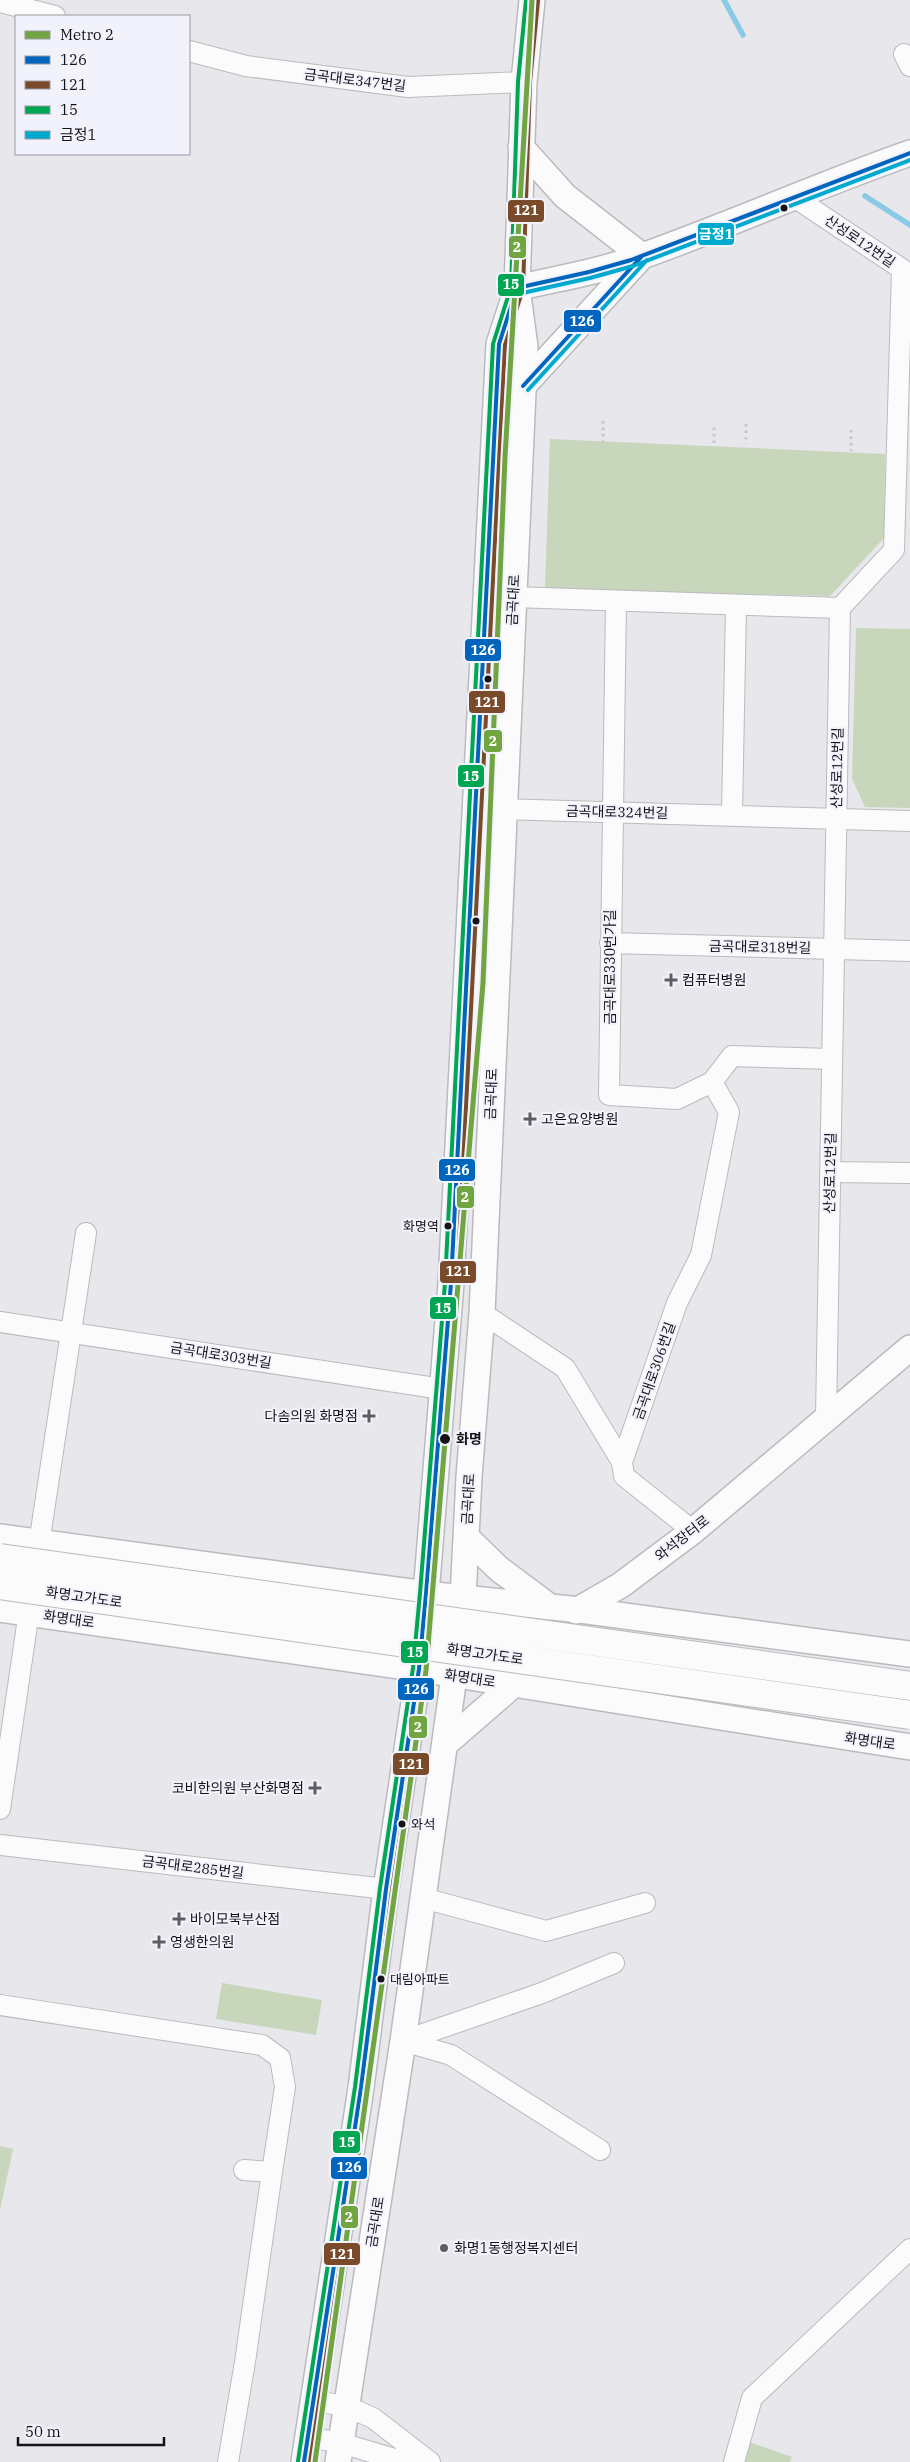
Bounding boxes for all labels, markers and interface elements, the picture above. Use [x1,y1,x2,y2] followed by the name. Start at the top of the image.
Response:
[15,15,190,155] legend
[60,25,114,44] text: Metro 2
[60,50,87,69] text: 126
[303,65,407,95] street label: 금곡대로347번길
[60,75,87,94] text: 121
[60,100,78,119] text: 15
[60,125,97,144] text: 금정1
[507,199,545,223] line badge: 121
[513,201,539,219] text: 121
[779,203,789,213] unlabelled marker
[821,211,899,271] street label: 산성로12번길
[697,222,735,246] line badge: 금정1
[699,225,733,243] text: 금정1
[508,235,527,259] line badge: 2
[513,238,521,256] text: 2
[497,273,525,297] line badge: 15
[503,275,519,293] text: 15
[563,309,602,333] line badge: 126
[569,312,595,330] text: 126
[503,574,523,626] street label: 금곡대로
[464,638,502,662] line badge: 126
[470,641,496,659] text: 126
[483,674,493,684] unlabelled marker
[468,690,506,714] line badge: 121
[474,693,500,711] text: 121
[827,727,847,809] street label: 산성로12번길
[483,729,503,753] line badge: 2
[489,732,497,750] text: 2
[457,764,485,788] line badge: 15
[463,767,479,785] text: 15
[566,802,668,822] street label: 금곡대로324번길
[601,909,619,1025] street label: 금곡대로330번가길
[471,916,481,926] unlabelled marker
[709,937,811,957] street label: 금곡대로318번길
[682,971,746,989] place label: 컴퓨터병원
[664,973,678,987] marker: 컴퓨터병원
[481,1068,501,1120] street label: 금곡대로
[541,1110,618,1128] place label: 고은요양병원
[523,1112,537,1126] marker: 고은요양병원
[820,1132,840,1214] street label: 산성로12번길
[438,1158,476,1182] line badge: 126
[444,1161,470,1179] text: 126
[456,1185,475,1209] line badge: 2
[461,1188,469,1206] text: 2
[403,1218,439,1235] place label: 화명역
[443,1221,453,1231] marker: 화명역
[439,1260,477,1284] line badge: 121
[445,1262,471,1280] text: 121
[429,1296,457,1320] line badge: 15
[435,1299,451,1317] text: 15
[629,1320,679,1422] street label: 금곡대로306번길
[169,1338,273,1372] street label: 금곡대로303번길
[265,1407,358,1425] place label: 다솜의원 화명점
[362,1409,376,1423] marker: 다솜의원 화명점
[456,1430,482,1448] place label: 화명
[438,1432,452,1446] marker: 화명
[458,1473,478,1525] street label: 금곡대로
[651,1511,713,1565] street label: 와석장터로
[44,1583,124,1611] street label: 화명고가도로
[42,1607,96,1632] street label: 화명대로
[400,1640,429,1664] line badge: 15
[445,1640,525,1668] street label: 화명고가도로
[407,1643,423,1661] text: 15
[443,1665,497,1691] street label: 화명대로
[397,1677,435,1701] line badge: 126
[403,1680,429,1698] text: 126
[408,1715,428,1739] line badge: 2
[414,1718,422,1736] text: 2
[843,1729,897,1754] street label: 화명대로
[392,1752,430,1776] line badge: 121
[398,1755,424,1773] text: 121
[172,1779,304,1797] place label: 코비한의원 부산화명점
[308,1781,322,1795] marker: 코비한의원 부산화명점
[411,1816,435,1833] place label: 와석
[397,1819,407,1829] marker: 와석
[141,1852,245,1882] street label: 금곡대로285번길
[190,1910,280,1928] place label: 바이모북부산점
[172,1912,186,1926] marker: 바이모북부산점
[170,1933,234,1951] place label: 영생한의원
[152,1935,166,1949] marker: 영생한의원
[390,1971,450,1988] place label: 대림아파트
[376,1974,386,1984] marker: 대림아파트
[332,2130,361,2154] line badge: 15
[339,2133,355,2151] text: 15
[330,2156,368,2180] line badge: 126
[336,2158,362,2176] text: 126
[362,2195,388,2249] street label: 금곡대로
[340,2205,359,2229] line badge: 2
[345,2208,353,2226] text: 2
[454,2239,578,2257] place label: 화명1동행정복지센터
[323,2242,361,2266] line badge: 121
[438,2242,450,2254] marker: 화명1동행정복지센터
[329,2245,355,2263] text: 121
[18,2414,164,2446] scale bar
[25,2422,61,2441] text: 50 m

